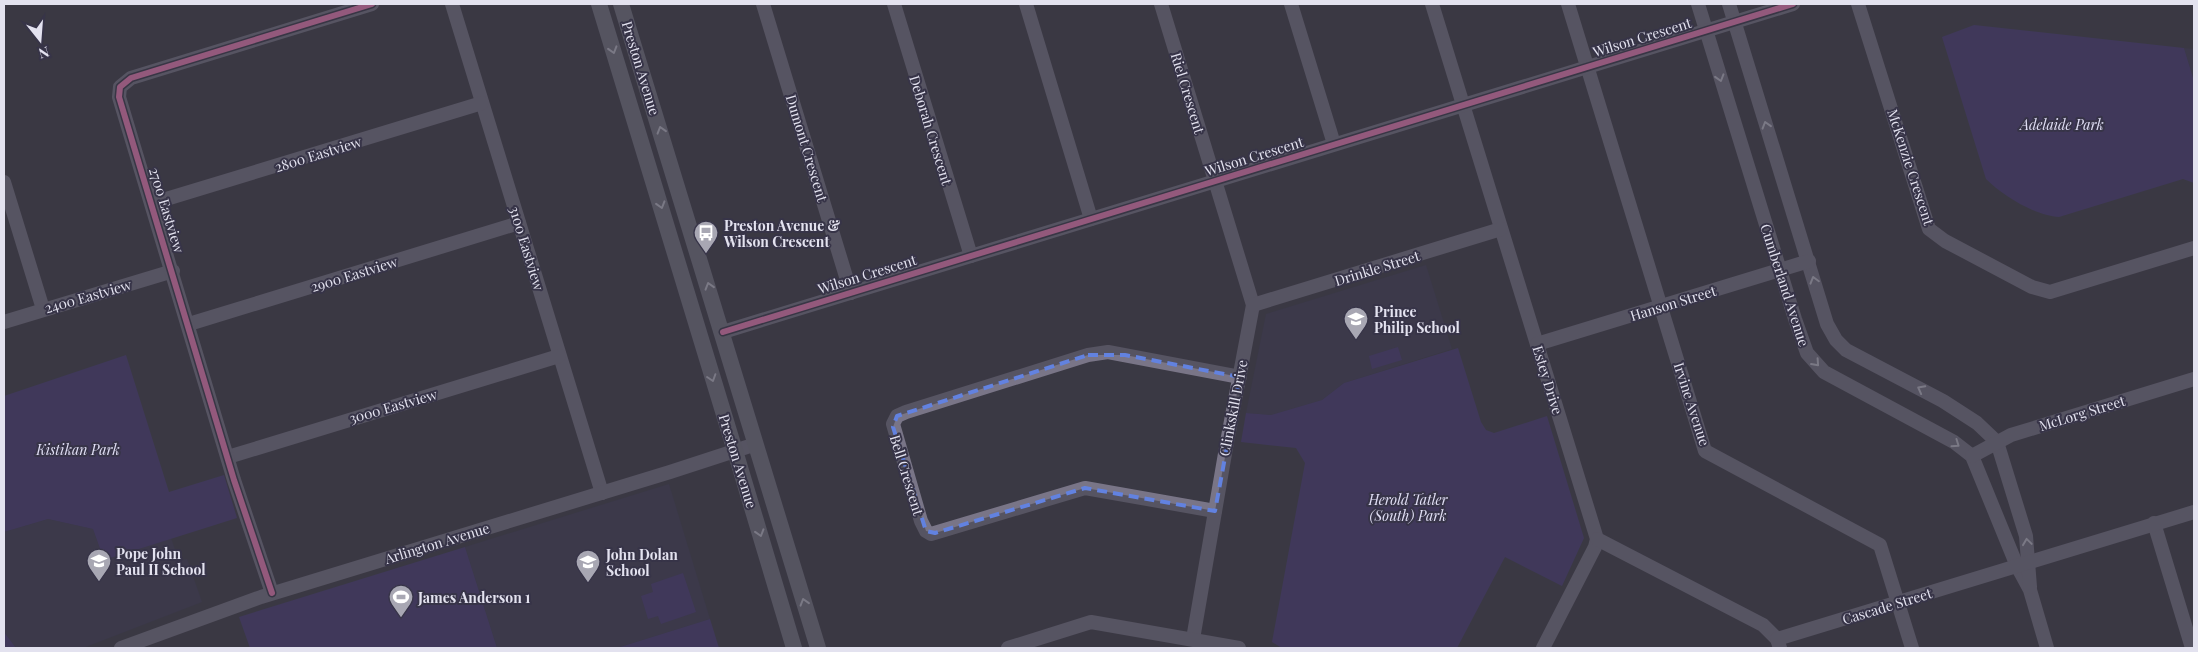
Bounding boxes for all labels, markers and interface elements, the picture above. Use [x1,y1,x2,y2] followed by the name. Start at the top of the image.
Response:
[1589,13,1695,61] street label: Wilson Crescent
[15,15,65,65] north arrow
[618,19,664,117] street label: Preston Avenue
[36,42,52,63] text: N
[607,46,617,54] one-way arrow
[1167,50,1210,137] street label: Riel Crescent
[905,73,957,188] street label: Deborah Crescent
[1714,73,1724,81] one-way arrow
[782,92,833,205] street label: Dumont Crescent
[1883,107,1939,228] street label: McKenzie Crescent
[2018,115,2104,134] park label: Adelaide Park
[1762,121,1772,129] one-way arrow
[656,127,666,135] one-way arrow
[272,132,364,176] street label: 2800 Eastview
[1201,132,1307,180] street label: Wilson Crescent
[145,165,189,255] street label: 2700 Eastview
[656,201,666,209] one-way arrow
[505,204,549,293] street label: 3100 Eastview
[723,216,841,251] place label: Preston Avenue & Wilson Crescent
[693,220,719,254] bus stop icon: Preston Avenue & Wilson Crescent
[1756,221,1814,349] street label: Cumberland Avenue
[1332,246,1423,290] street label: Drinkle Street
[814,250,920,298] street label: Wilson Crescent
[308,252,400,296] street label: 2900 Eastview
[42,274,134,317] street label: 2400 Eastview
[1809,276,1820,285] one-way arrow
[1628,281,1719,325] street label: Hanson Street
[704,282,714,290] one-way arrow
[1374,302,1460,337] place label: Prince Philip School
[1343,306,1369,340] school or university icon: Prince Philip School
[1529,343,1567,417] street label: Estey Drive
[1214,358,1252,458] street label: Clinkskill Drive
[1810,358,1819,367] one-way arrow
[1670,360,1714,448] street label: Irvine Avenue
[707,373,717,382] one-way arrow
[347,384,439,428] street label: 3000 Eastview
[1917,385,1926,395] one-way arrow
[2036,391,2128,435] street label: McLorg Street
[715,412,761,510] street label: Preston Avenue
[886,432,929,519] street label: Bell Crescent
[1950,438,1960,447] one-way arrow
[35,440,120,459] park label: Kistikan Park
[1367,490,1449,525] park label: Herold Tatler (South) Park
[381,518,492,568] street label: Arlington Avenue
[754,529,764,537] one-way arrow
[2022,537,2033,545] one-way arrow
[116,544,206,579] place label: Pope John Paul II School
[605,545,678,580] place label: John Dolan School
[86,548,112,582] school or university icon: Pope John Paul II School
[575,549,601,583] school or university icon: John Dolan School
[1840,583,1935,629] street label: Cascade Street
[388,584,414,618] sports icon: James Anderson 1
[417,588,530,607] place label: James Anderson 1
[800,598,810,606] one-way arrow

